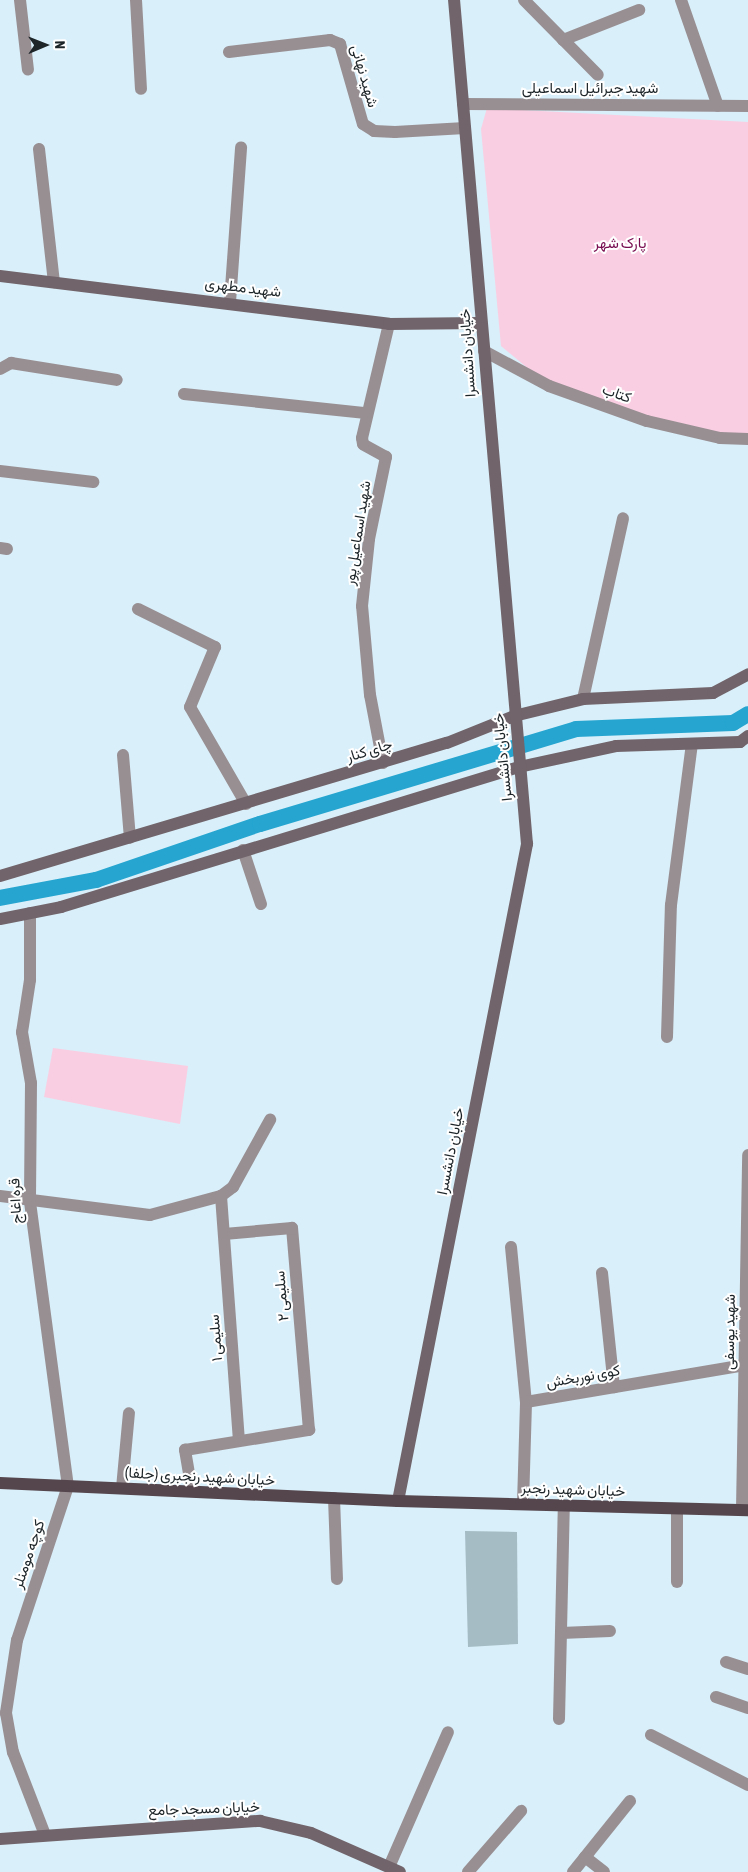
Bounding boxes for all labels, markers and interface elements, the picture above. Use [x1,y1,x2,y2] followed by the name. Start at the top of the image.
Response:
[20,20,70,70] north arrow
[52,40,68,49] text: N
[347,43,383,109] street label: شهید نهانی
[522,79,658,97] street label: شهید جبرائیل اسماعیلی
[594,234,646,252] park label: پارک شهر
[204,273,282,301] street label: شهید مطهری
[455,308,479,398] street label: خیابان دانشسرا
[600,380,634,406] street label: کتاب
[340,479,374,587] street label: شهید اسماعیل پور
[488,712,516,802] street label: خیابان دانشسرا
[344,734,394,766] street label: چای کنار
[433,1106,467,1196] street label: خیابان دانشسرا
[5,1178,25,1224] street label: قره اغاج
[270,1270,292,1322] street label: سلیمی ۲
[719,1294,739,1370] street label: شهید یوسفی
[204,1314,226,1362] street label: سلیمی ۱
[545,1361,621,1391] street label: کوی نوربخش
[124,1463,276,1489] street label: خیابان شهید رنجبری (جلفا)
[521,1478,625,1500] street label: خیابان شهید رنجبر
[8,1517,48,1591] street label: کوچه مومنلر
[148,1797,260,1819] street label: خیابان مسجد جامع

